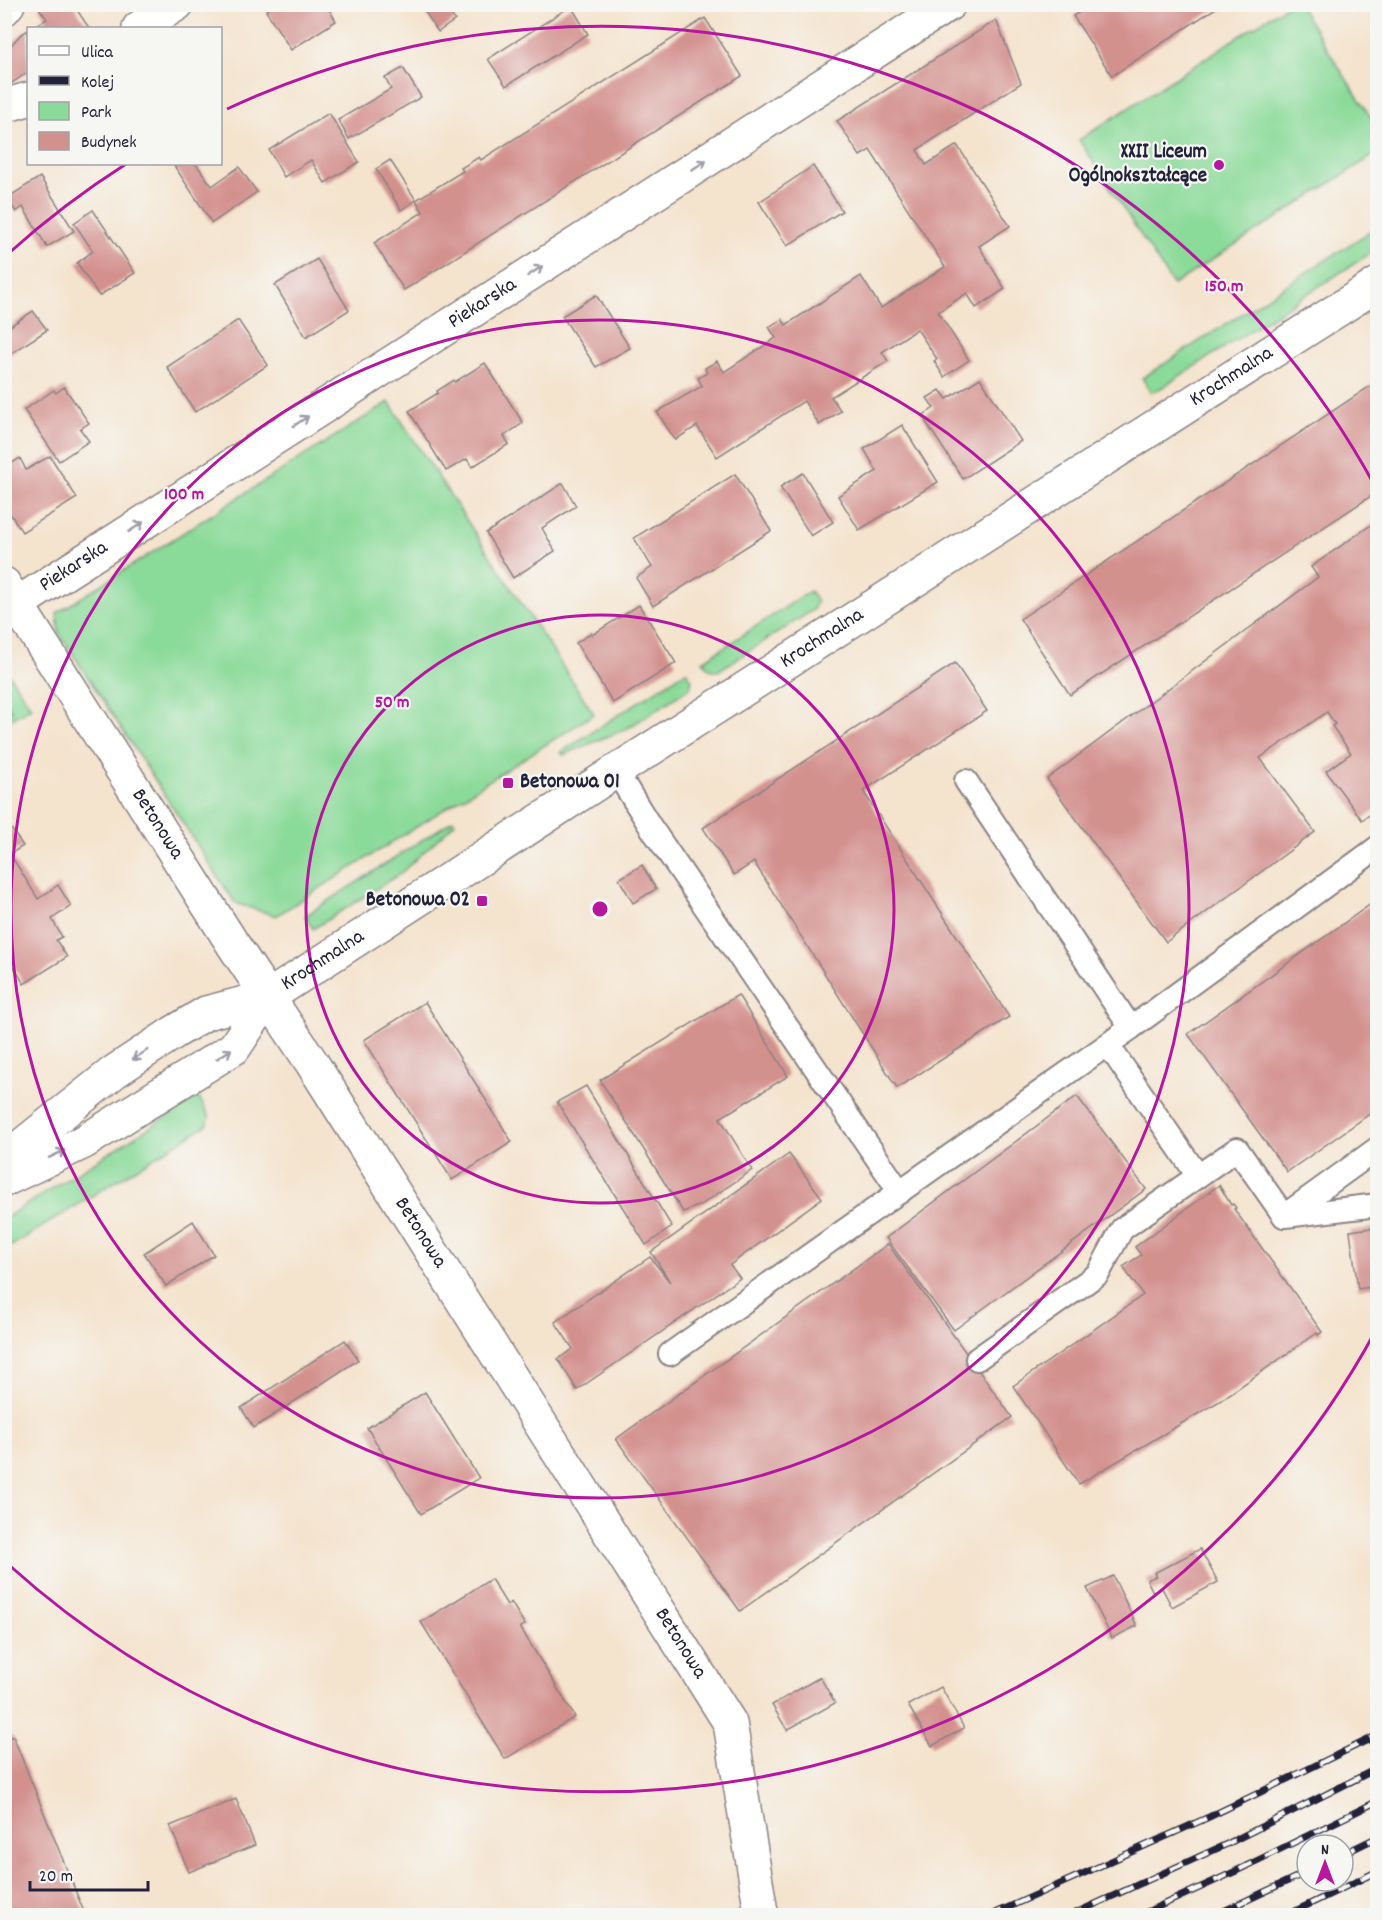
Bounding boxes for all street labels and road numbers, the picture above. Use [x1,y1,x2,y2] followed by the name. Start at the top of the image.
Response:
[443,270,524,337] street label: Piekarska
[1184,339,1280,415] street label: Krochmalna
[34,533,115,600] street label: Piekarska
[775,601,871,677] street label: Krochmalna
[123,783,191,867] street label: Betonowa
[276,922,372,999] street label: Krochmalna
[386,1192,454,1275] street label: Betonowa
[646,1603,714,1686] street label: Betonowa

